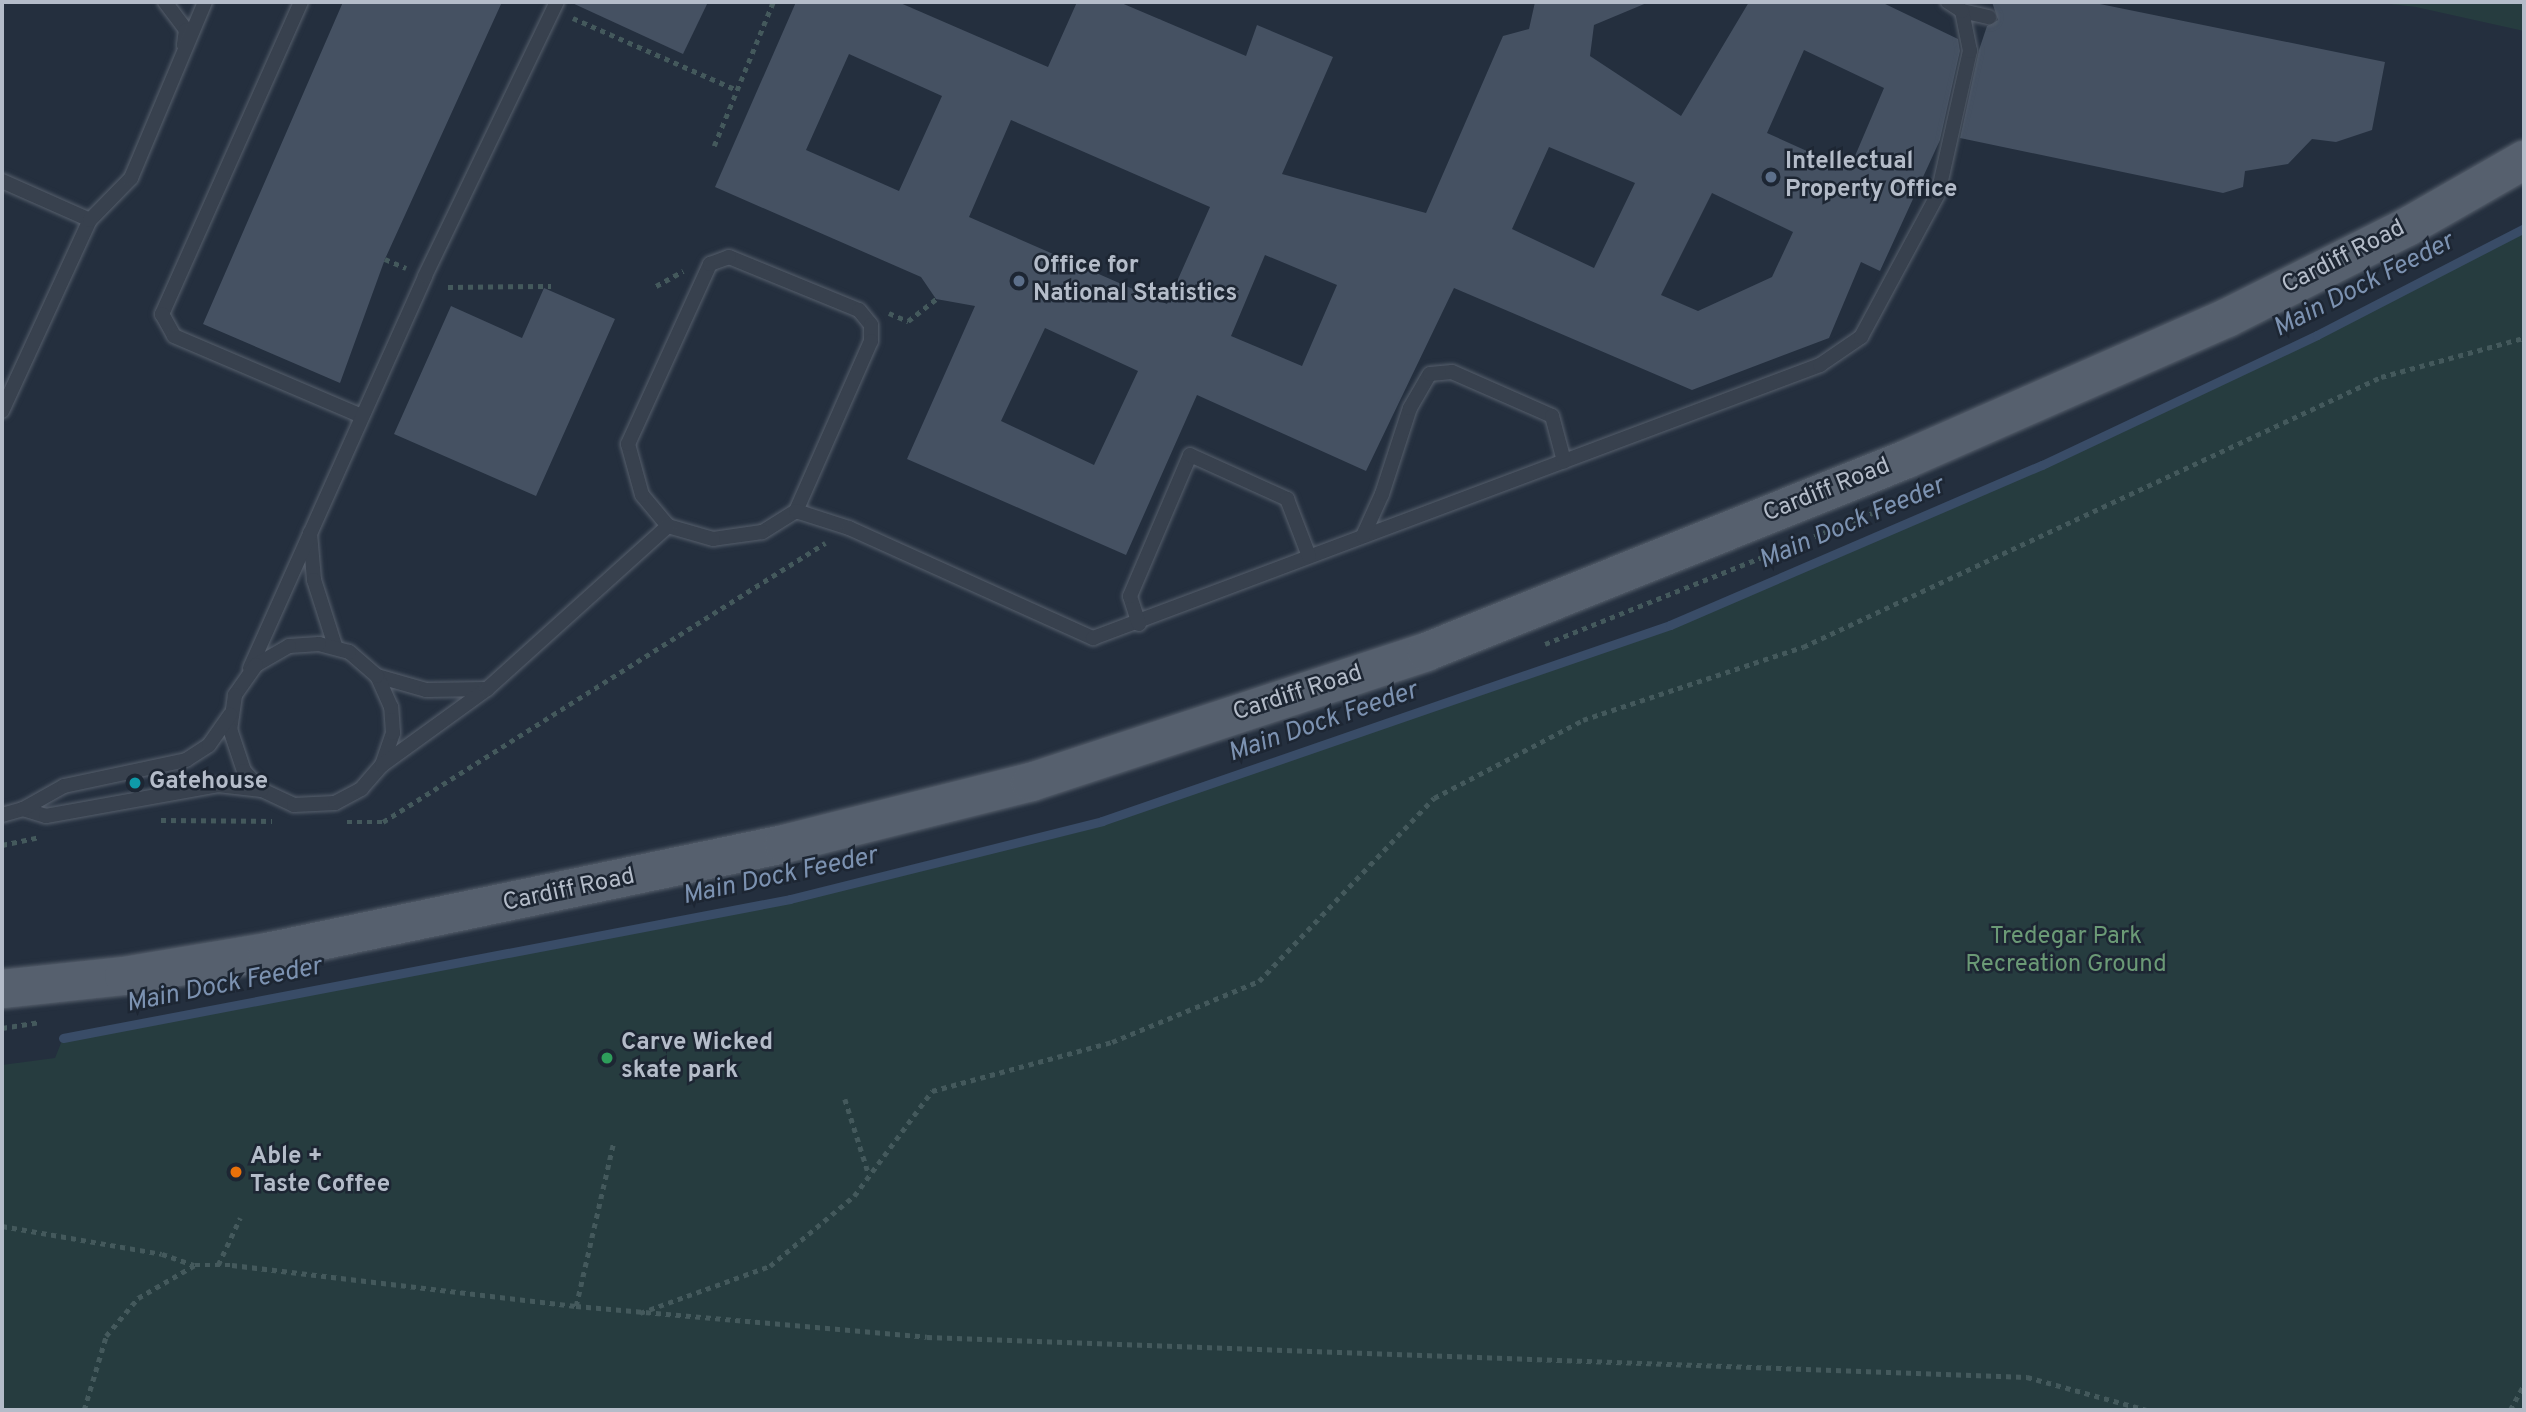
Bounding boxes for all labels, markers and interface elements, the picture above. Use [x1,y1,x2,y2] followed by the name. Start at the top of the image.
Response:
[1785,149,1957,205] place label: Intellectual Property Office
[1763,169,1779,185] marker: Intellectual Property Office
[2278,215,2410,301] street label: Cardiff Road
[2269,227,2459,345] water label: Main Dock Feeder
[1033,253,1237,309] place label: Office for National Statistics
[1011,273,1027,289] marker: Office for National Statistics
[1759,453,1895,529] street label: Cardiff Road
[1755,471,1949,577] water label: Main Dock Feeder
[1230,660,1366,728] street label: Cardiff Road
[1224,676,1422,770] water label: Main Dock Feeder
[149,769,268,797] place label: Gatehouse
[127,775,143,791] marker: Gatehouse
[680,841,880,913] water label: Main Dock Feeder
[500,863,638,919] street label: Cardiff Road
[1965,924,2167,980] park label: Tredegar Park Recreation Ground
[124,952,324,1020] water label: Main Dock Feeder
[621,1030,773,1086] place label: Carve Wicked skate park
[599,1050,615,1066] marker: Carve Wicked skate park
[250,1144,390,1200] place label: Able + Taste Coffee
[228,1164,244,1180] marker: Able + Taste Coffee

